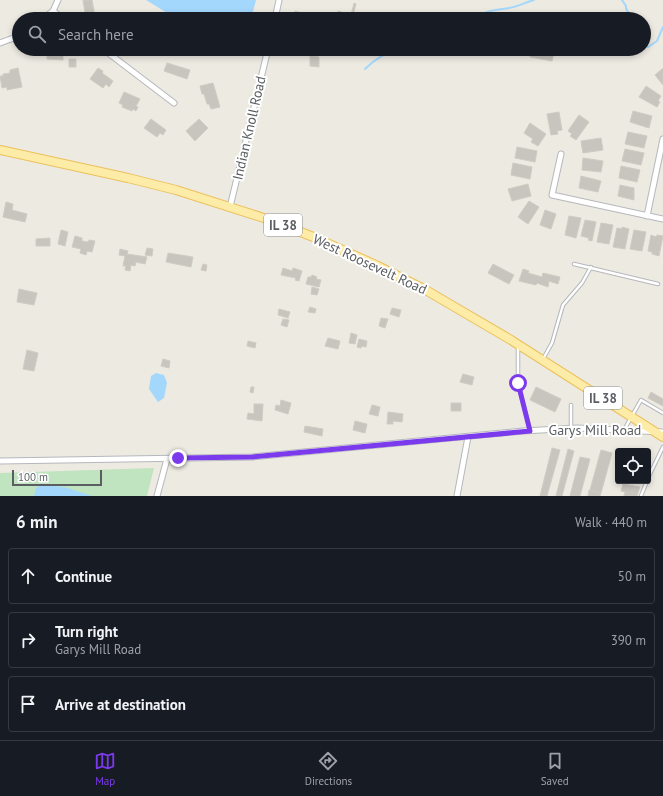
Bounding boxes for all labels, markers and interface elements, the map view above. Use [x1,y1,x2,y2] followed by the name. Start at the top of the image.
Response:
[12,12,651,56] search box
[26,23,48,45] icon: search
[58,25,134,44] text: Search here
[228,74,270,182] street label: Indian Knoll Road
[264,214,302,236] road number: IL 38
[310,230,430,298] street label: West Roosevelt Road
[509,374,527,392] route start
[584,387,622,409] road number: IL 38
[549,421,641,439] street label: Garys Mill Road
[615,448,651,484] map controls
[615,448,651,484] button: locate
[169,449,187,467] route end
[12,468,102,487] scale bar
[18,470,48,484] text: 100 m
[16,511,57,533] text: 6 min
[575,514,647,531] text: Walk · 440 m
[17,565,39,587] icon: ahead
[55,567,112,586] text: Continue
[618,568,646,585] text: 50 m
[55,622,118,641] text: Turn right
[17,629,39,651] icon: right
[611,632,646,649] text: 390 m
[55,641,141,658] text: Garys Mill Road
[17,693,39,715] icon: arrive
[55,695,186,714] text: Arrive at destination
[94,750,116,788] tab: Map
[305,750,352,788] tab: Directions
[541,750,569,788] tab: Saved

